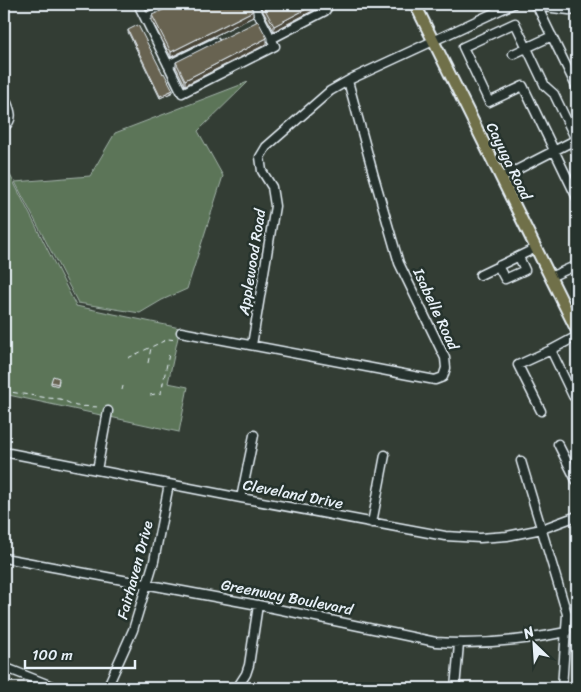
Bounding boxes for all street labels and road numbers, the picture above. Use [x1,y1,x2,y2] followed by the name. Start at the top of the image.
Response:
[479,118,540,205] street label: Cayuga Road
[231,206,273,318] street label: Applewood Road
[405,263,467,355] street label: Isabelle Road
[241,472,346,517] street label: Cleveland Drive
[109,518,161,622] street label: Fairhaven Drive
[219,571,356,623] street label: Greenway Boulevard

